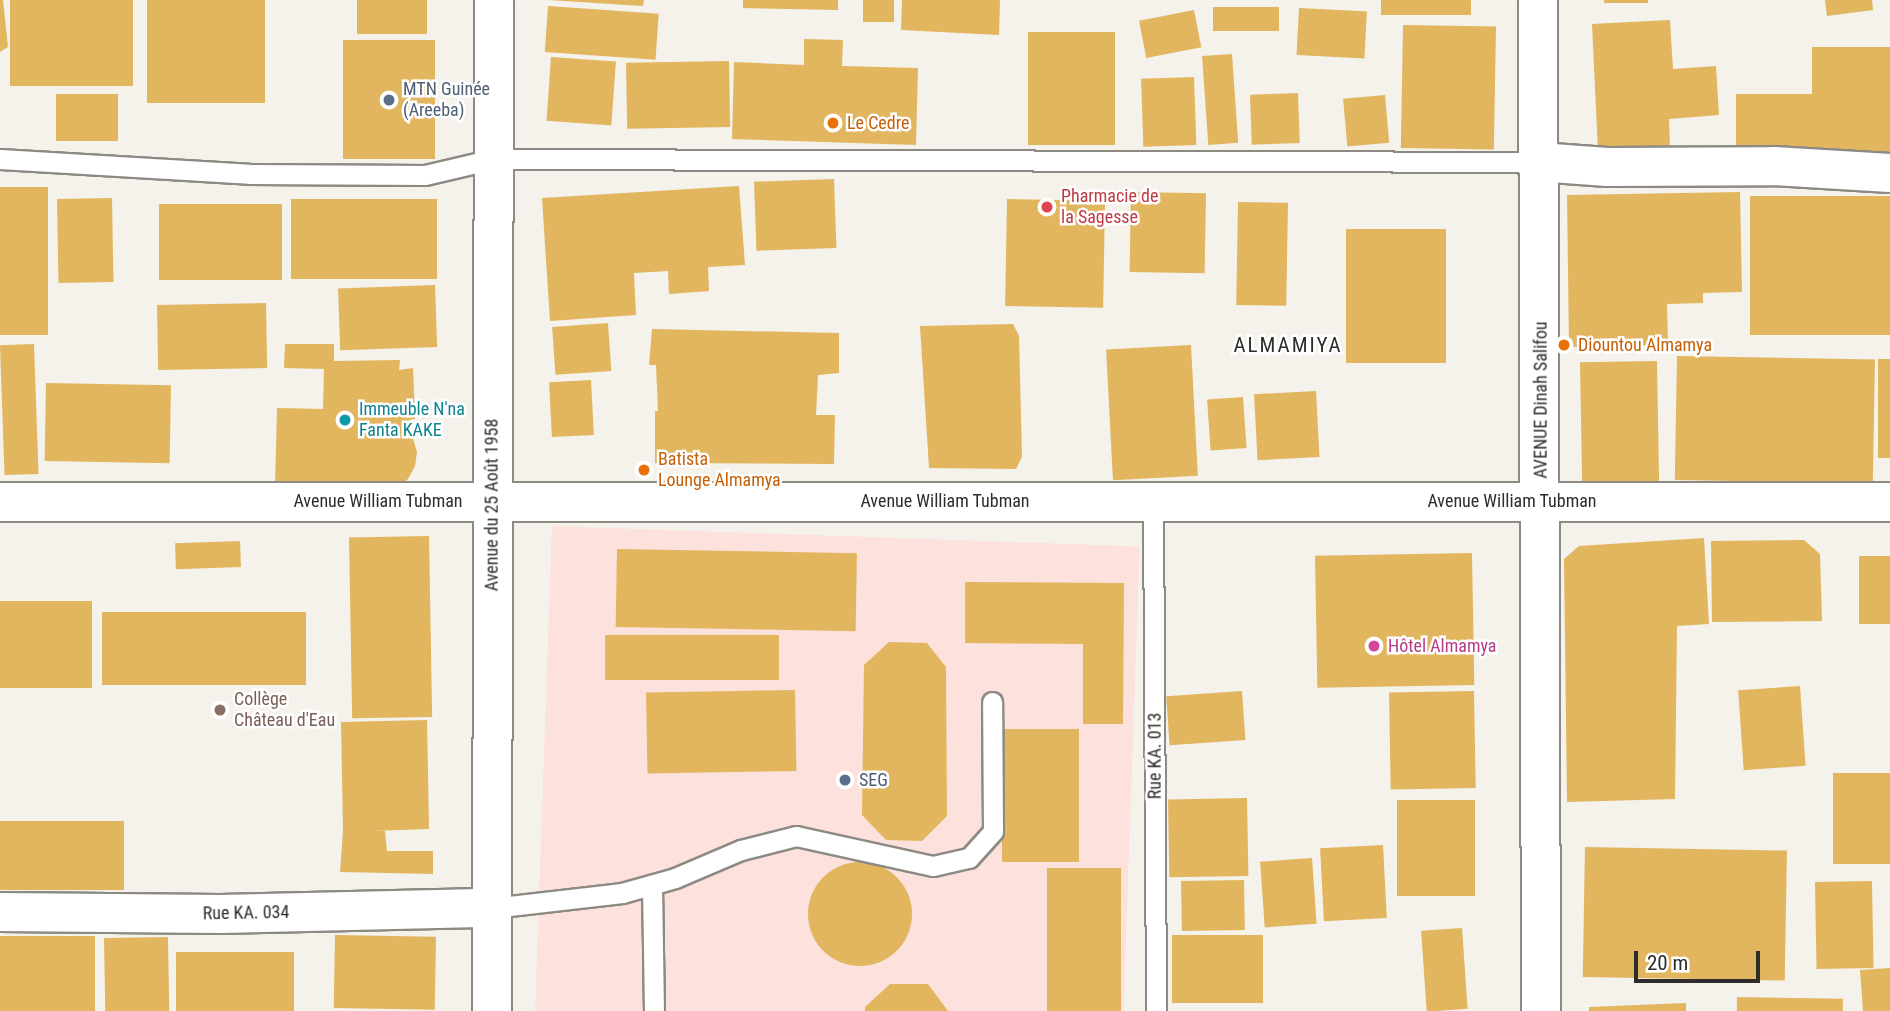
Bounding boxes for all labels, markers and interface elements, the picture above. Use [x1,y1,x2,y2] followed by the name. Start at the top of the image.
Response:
[403,79,490,122] place label: MTN Guinée (Areeba)
[381,92,397,108] marker: MTN Guinée (Areeba)
[847,112,909,134] place label: Le Cedre
[825,115,841,131] marker: Le Cedre
[1061,186,1158,228] place label: Pharmacie de la Sagesse
[1039,199,1055,215] marker: Pharmacie de la Sagesse
[1530,321,1552,479] street label: AVENUE Dinah Salifou
[1234,332,1342,358] district label: ALMAMIYA
[1578,334,1712,356] place label: Diountou Almamya
[1556,337,1572,353] marker: Diountou Almamya
[359,399,465,442] place label: Immeuble N'na Fanta KAKE
[337,412,353,428] marker: Immeuble N'na Fanta KAKE
[481,419,503,591] street label: Avenue du 25 Août 1958
[658,449,781,491] place label: Batista Lounge Almamya
[636,462,652,478] marker: Batista Lounge Almamya
[293,490,463,512] street label: Avenue William Tubman
[860,490,1030,512] street label: Avenue William Tubman
[1427,490,1597,512] street label: Avenue William Tubman
[1388,635,1496,657] place label: Hôtel Almamya
[1366,638,1382,654] marker: Hôtel Almamya
[234,689,335,732] place label: Collège Château d'Eau
[212,702,228,718] marker: Collège Château d'Eau
[1144,713,1166,799] street label: Rue KA. 013
[859,769,888,791] place label: SEG
[837,772,853,788] marker: SEG
[203,901,289,925] street label: Rue KA. 034
[1638,937,1764,981] scale bar
[1647,951,1688,975] text: 20 m

